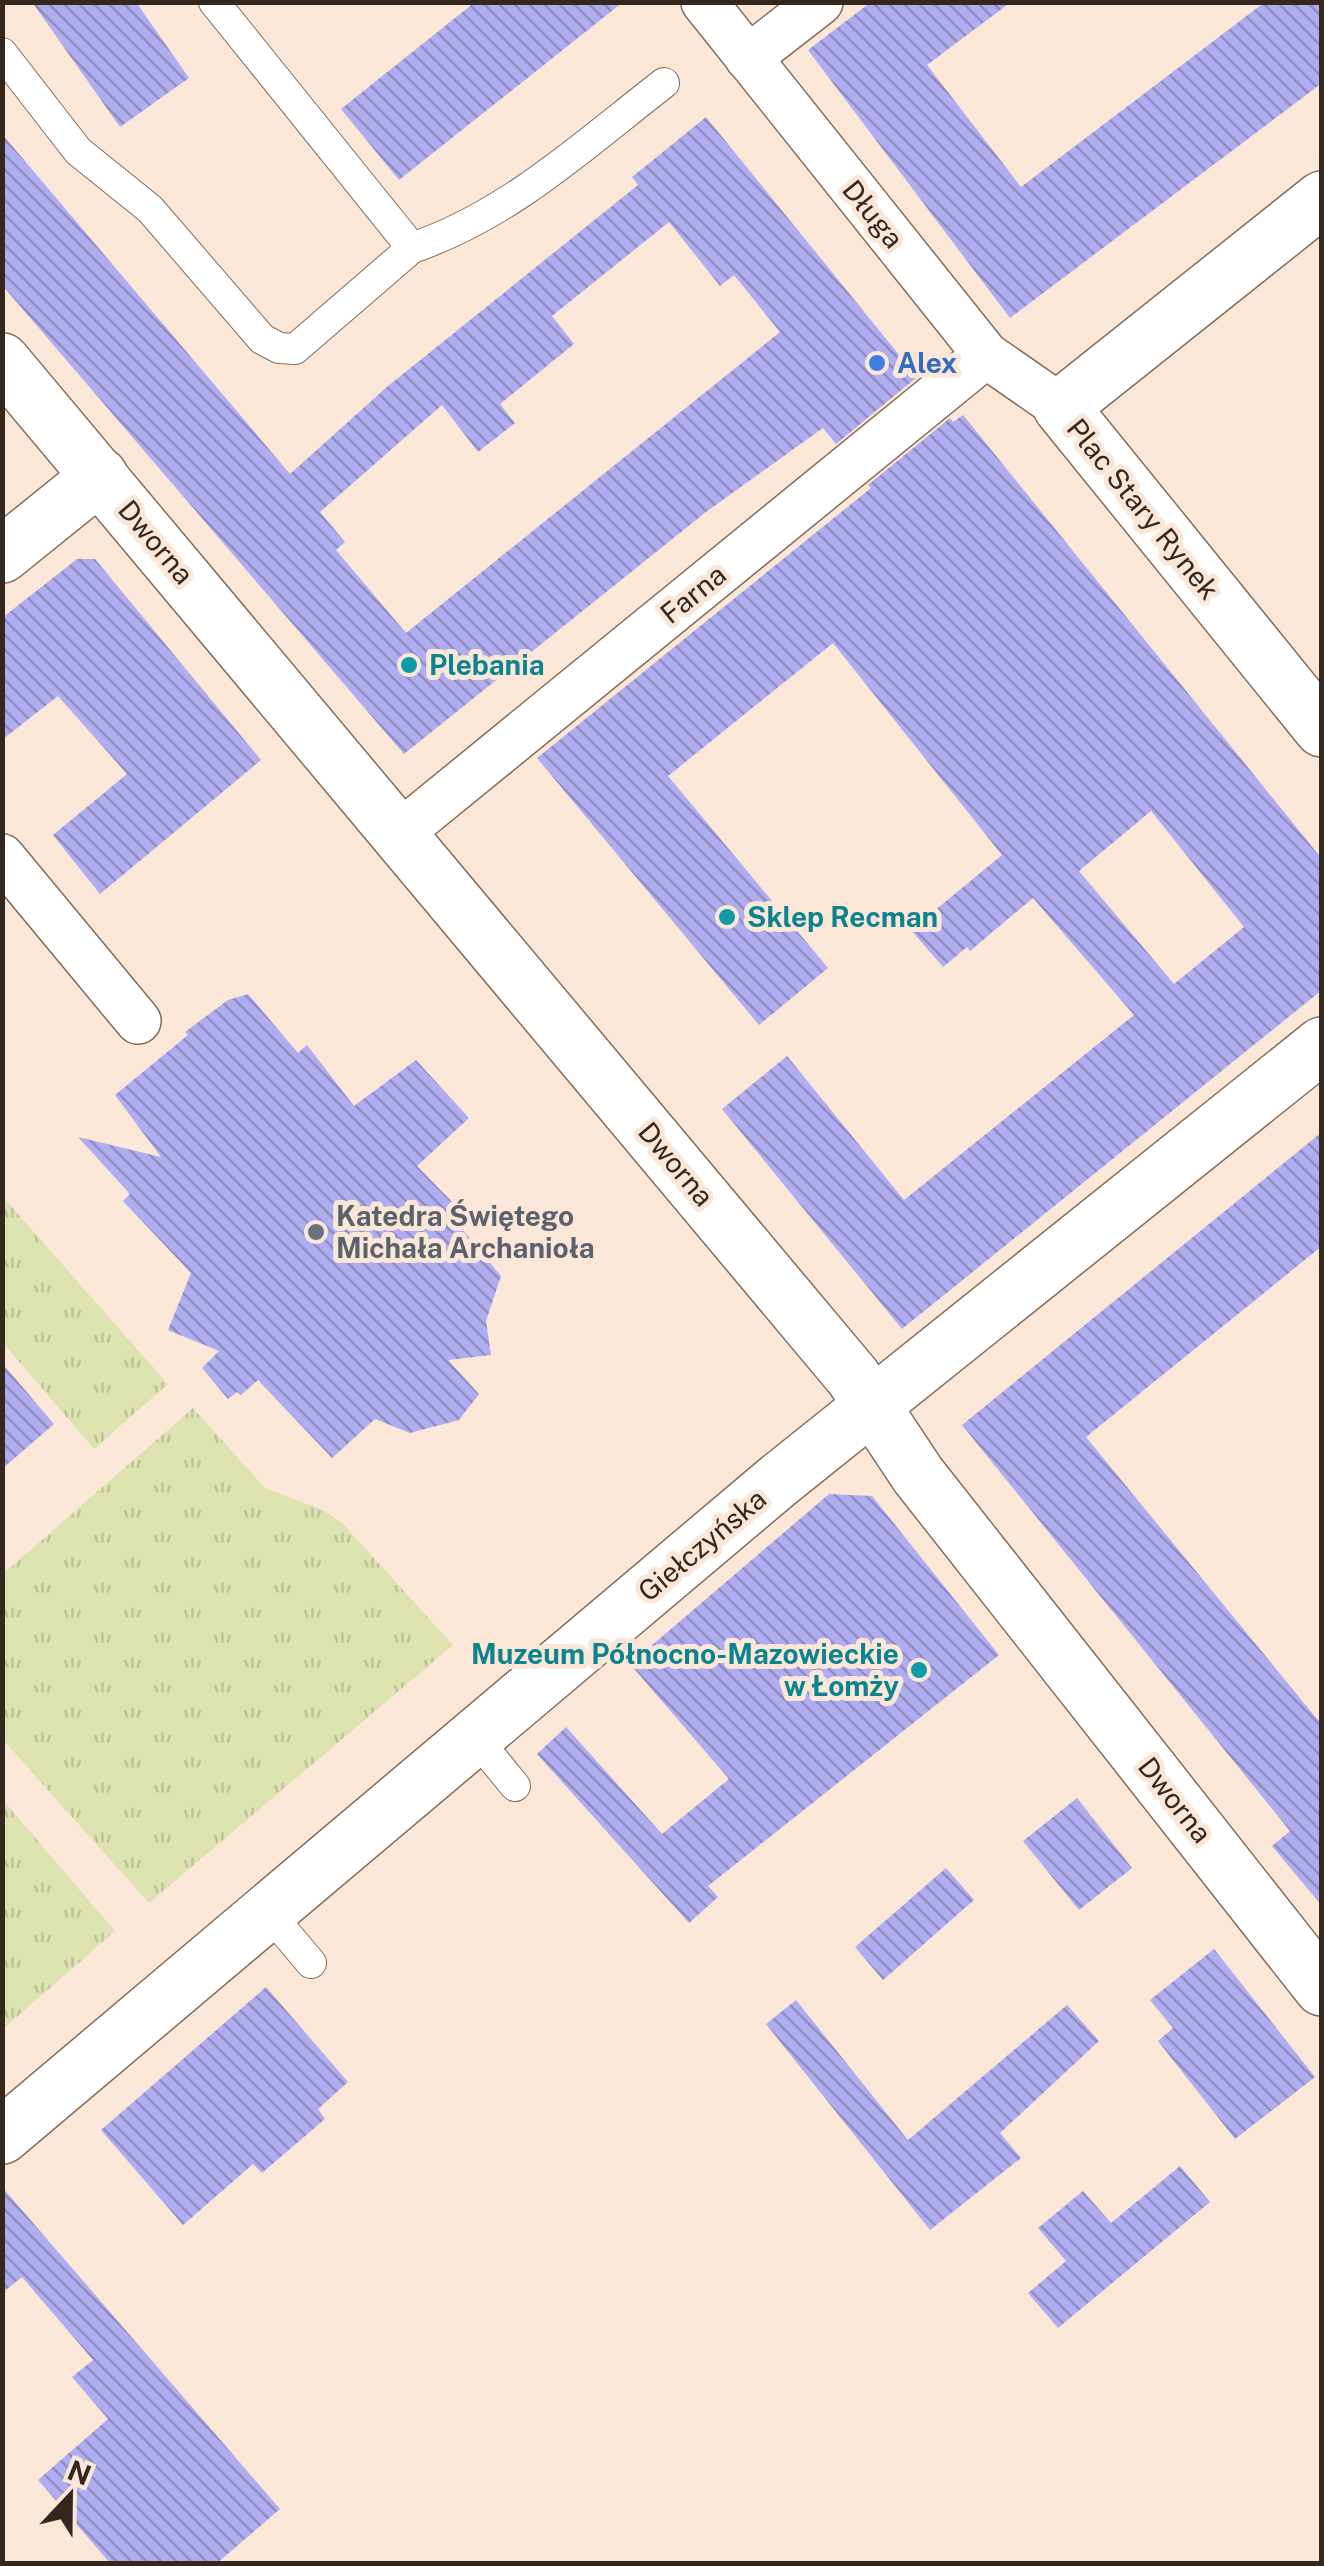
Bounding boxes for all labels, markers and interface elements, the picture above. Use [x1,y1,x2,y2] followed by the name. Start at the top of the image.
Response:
[836,173,911,254] street label: Długa
[897,346,957,379] place label: Alex
[866,352,888,374] marker: Alex
[1061,412,1226,606] street label: Plac Stary Rynek
[112,493,201,590] street label: Dworna
[653,557,732,630] street label: Farna
[429,648,545,681] place label: Plebania
[398,654,420,676] marker: Plebania
[747,900,938,933] place label: Sklep Recman
[716,906,738,928] marker: Sklep Recman
[632,1115,721,1212] street label: Dworna
[336,1199,595,1264] place label: Katedra Świętego Michała Archanioła
[305,1221,327,1243] marker: Katedra Świętego Michała Archanioła
[631,1482,772,1608] street label: Giełczyńska
[471,1637,899,1702] place label: Muzeum Północno-Mazowieckie w Łomży
[908,1659,930,1681] marker: Muzeum Północno-Mazowieckie w Łomży
[1132,1750,1219,1849] street label: Dworna
[20,2446,120,2546] north arrow
[63,2453,96,2492] text: N

